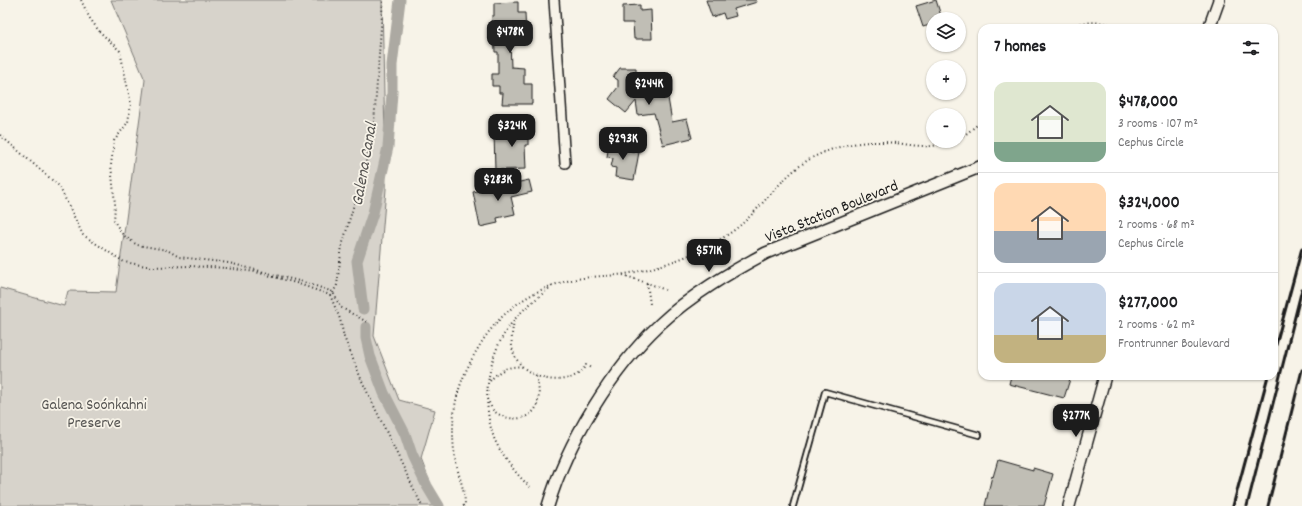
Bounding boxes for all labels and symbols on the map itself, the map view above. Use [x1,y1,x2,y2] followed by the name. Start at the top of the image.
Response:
[482,20,538,54] pin: $478K
[621,72,677,106] pin: $244K
[484,114,540,148] pin: $324K
[347,119,385,208] water label: Galena Canal
[595,127,651,161] pin: $293K
[470,168,526,202] pin: $283K
[762,175,902,250] street label: Vista Station Boulevard
[681,239,737,273] pin: $571K
[41,394,147,435] park label: Galena Soónkahni Preserve
[1048,404,1104,438] pin: $277K

